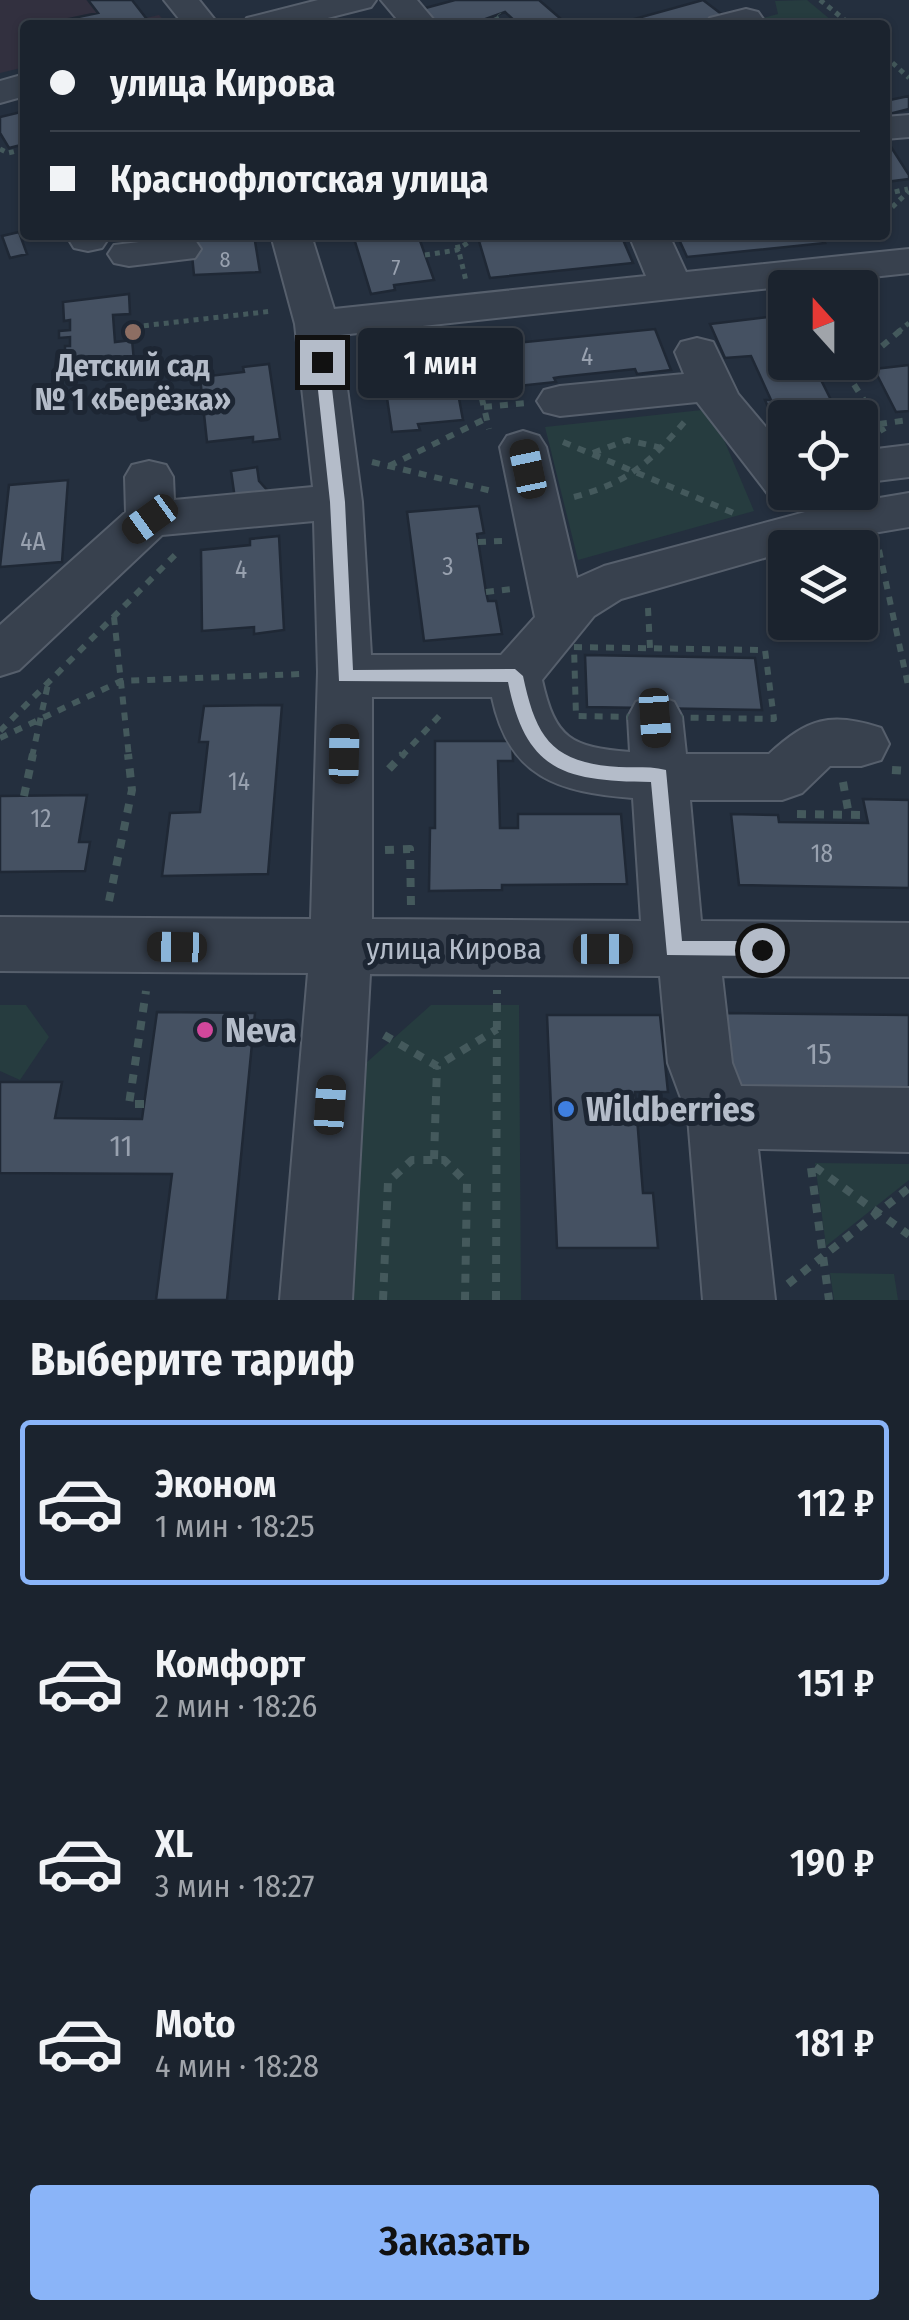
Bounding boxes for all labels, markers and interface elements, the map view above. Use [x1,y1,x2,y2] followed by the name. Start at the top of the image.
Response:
[110,60,335,106] text: улица Кирова
[110,156,489,202] text: Краснофлотская улица
[219,246,231,273] house number: 8
[392,254,401,281] house number: 7
[768,270,878,380] north arrow
[768,270,878,640] map controls
[122,321,144,343] marker: Детский сад № 1 «Берёзка»
[357,327,522,397] callout: 1 мин
[300,340,345,385] route end
[581,342,593,372] house number: 4
[403,344,478,382] text: 1 мин
[35,348,231,418] place label: Детский сад № 1 «Берёзка»
[768,400,878,510] button: locate
[507,437,549,501] car
[117,489,183,549] car
[20,527,46,557] house number: 4А
[768,530,878,640] button: layers
[442,552,454,582] house number: 3
[235,555,247,585] house number: 4
[638,687,672,749] car
[328,724,360,784] car
[228,767,250,797] house number: 14
[31,804,51,834] house number: 12
[811,839,833,869] house number: 18
[740,928,785,973] route start
[147,931,207,963] car
[366,931,542,967] street label: улица Кирова
[573,934,633,964] car
[225,1009,297,1051] place label: Neva
[194,1019,216,1041] marker: Neva
[806,1036,832,1072] house number: 15
[313,1074,347,1136] car
[586,1088,755,1130] place label: Wildberries
[555,1098,577,1120] marker: Wildberries
[110,1128,132,1164] house number: 11
[30,1333,355,1387] text: Выберите тариф
[35,1458,125,1548] icon: car
[155,1461,276,1507] text: Эконом
[797,1480,874,1526] text: 112 ₽
[155,1507,315,1545] text: 1 мин · 18:25
[35,1638,125,1728] icon: car
[155,1641,305,1687] text: Комфорт
[798,1660,874,1706] text: 151 ₽
[155,1687,317,1725] text: 2 мин · 18:26
[35,1818,125,1908] icon: car
[155,1821,193,1867] text: XL
[790,1840,874,1886] text: 190 ₽
[155,1867,315,1905] text: 3 мин · 18:27
[35,1998,125,2088] icon: car
[155,2001,236,2047] text: Moto
[795,2020,874,2066] text: 181 ₽
[155,2047,319,2085] text: 4 мин · 18:28
[30,2185,879,2300] button: Заказать

